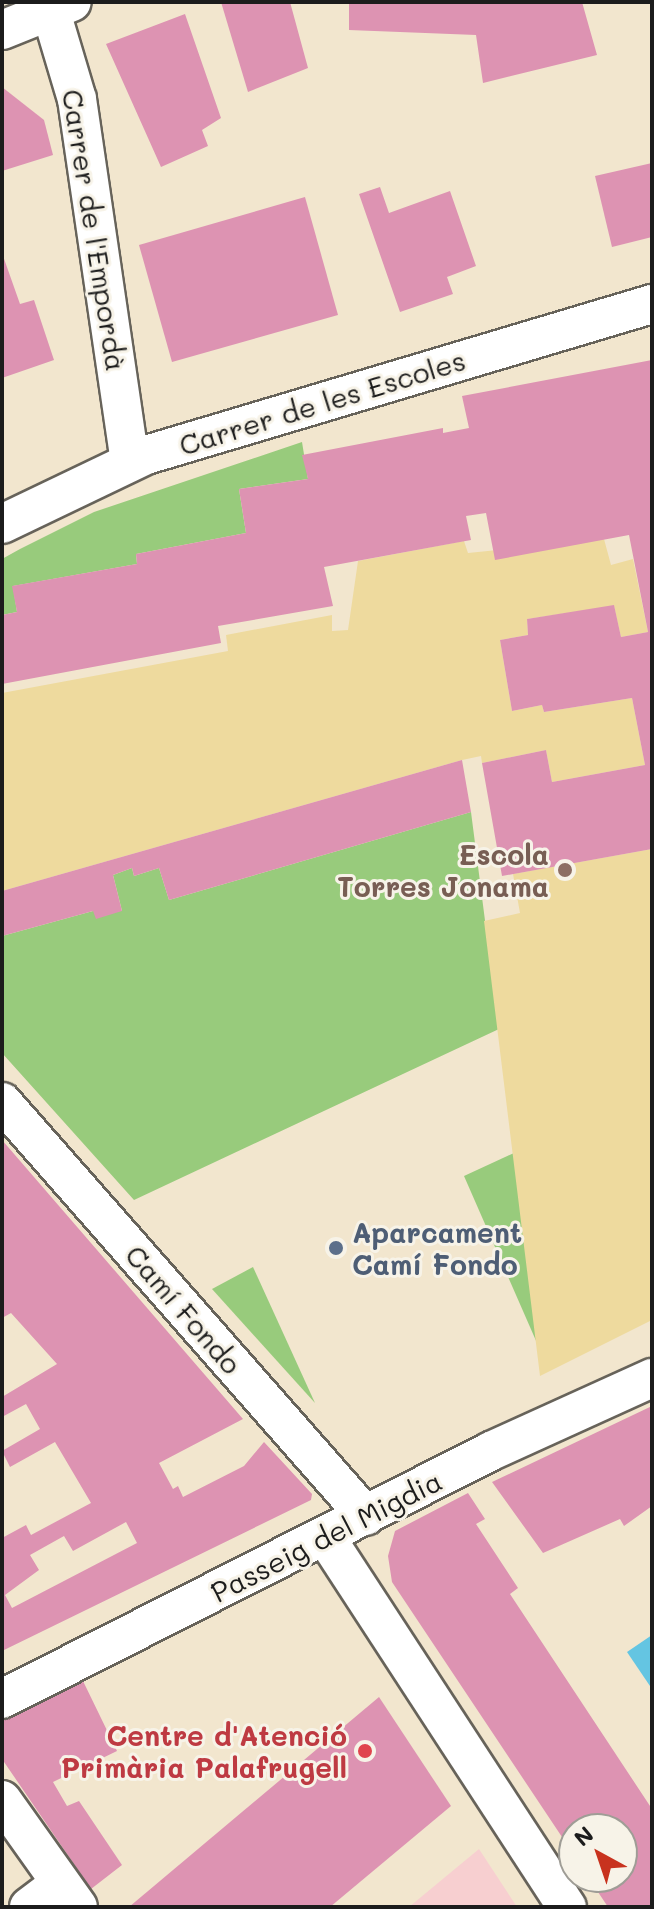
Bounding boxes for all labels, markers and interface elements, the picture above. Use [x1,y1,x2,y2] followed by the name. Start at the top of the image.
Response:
[56,87,134,373] street label: Carrer de l'Empordà
[175,342,469,462] street label: Carrer de les Escoles
[337,837,549,903] place label: Escola Torres Jonama
[556,861,574,879] marker: Escola Torres Jonama
[352,1215,522,1281] place label: Aparcament Camí Fondo
[119,1238,249,1380] street label: Camí Fondo
[327,1239,345,1257] marker: Aparcament Camí Fondo
[205,1463,447,1609] street label: Passeig del Migdia
[61,1718,347,1784] place label: Centre d'Atenció Primària Palafrugell
[354,1740,376,1762] marker: Centre d'Atenció Primària Palafrugell
[558,1813,638,1893] north arrow
[568,1819,599,1852] text: N

